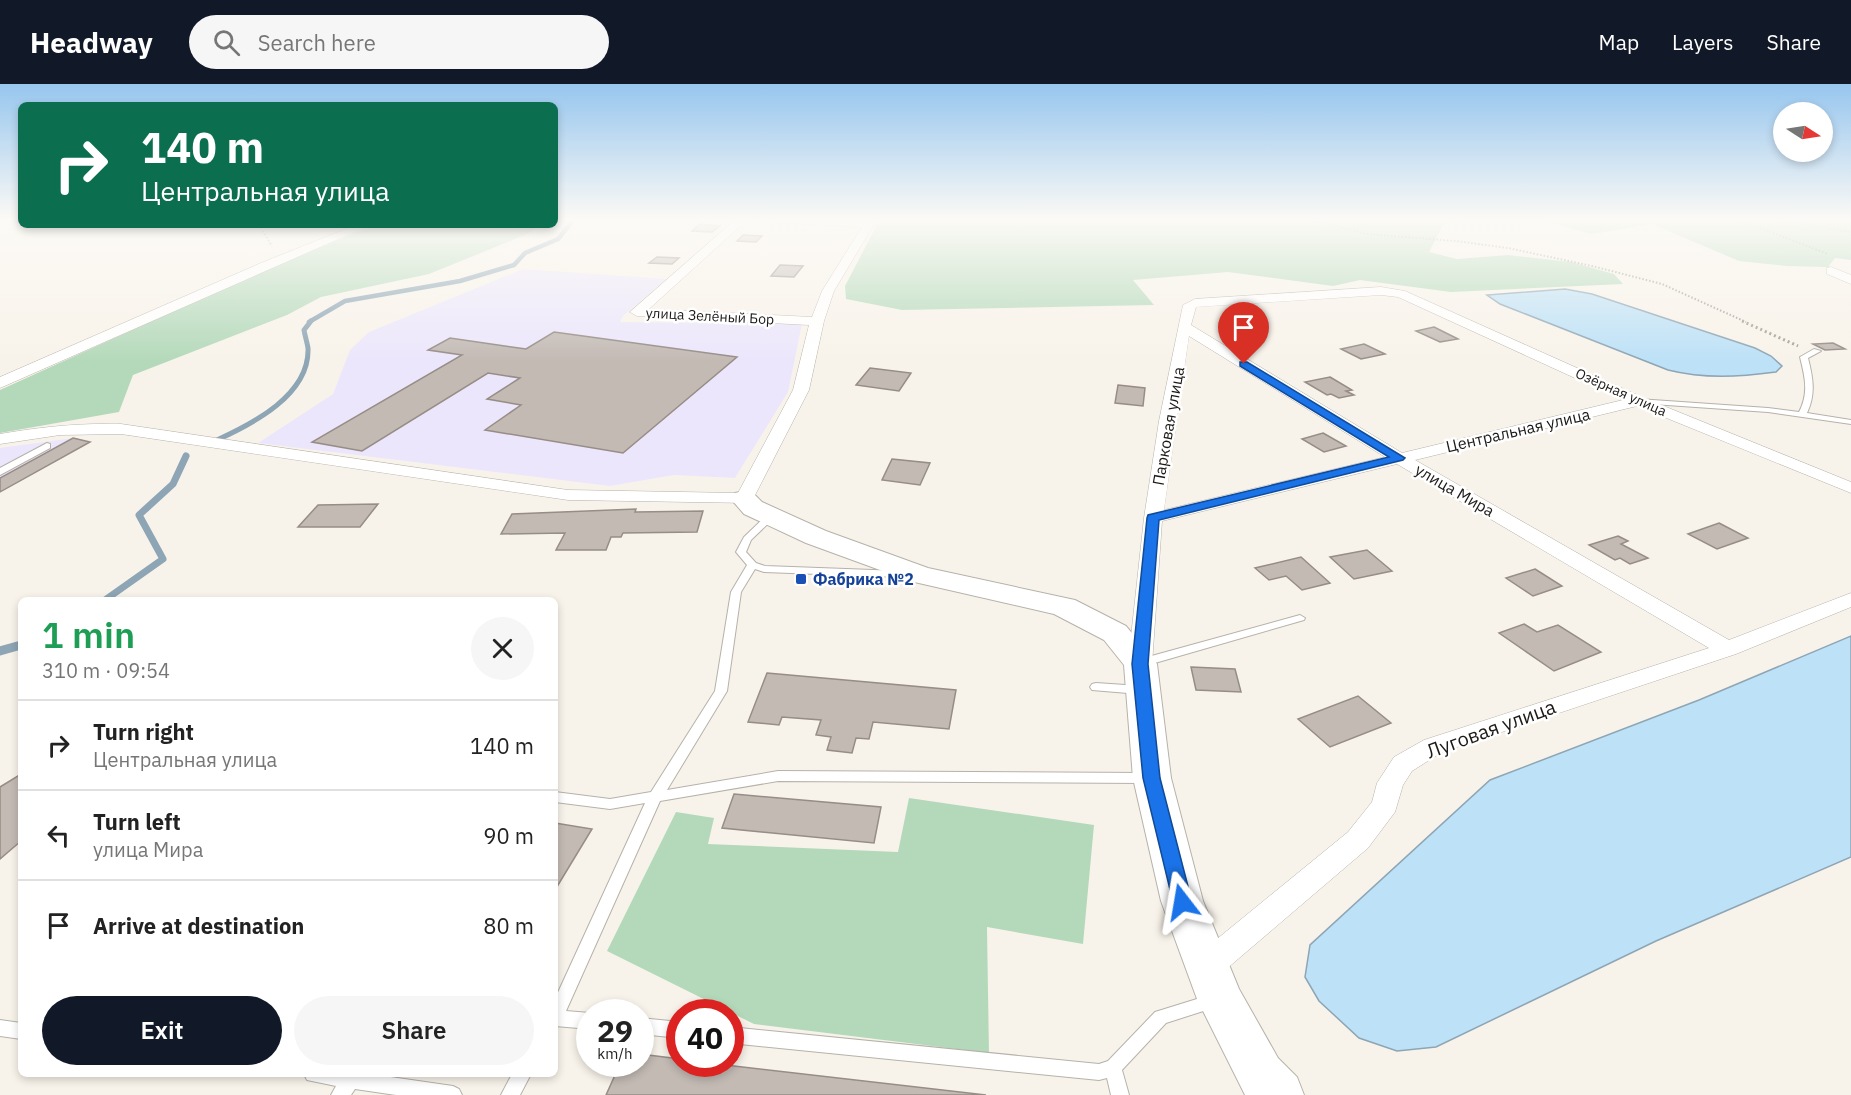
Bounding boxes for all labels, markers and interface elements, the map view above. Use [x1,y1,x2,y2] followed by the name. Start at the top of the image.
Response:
[189,15,609,69] search box
[30,24,153,61] text: Headway
[210,26,243,59] icon: search
[258,28,376,57] text: Search here
[1599,28,1639,56] text: Map
[1672,28,1734,56] text: Layers
[1767,28,1821,56] text: Share
[1773,102,1833,162] north arrow
[1773,102,1833,162] map controls
[141,120,264,175] text: 140 m
[42,126,120,204] icon: right
[141,173,390,208] text: Центральная улица
[1218,302,1269,364] pin
[645,304,775,328] street label: улица Зелёный Бор
[1227,311,1260,344] icon: arrive
[1148,364,1188,487] street label: Парковая улица
[1573,364,1670,420] street label: Озёрная улица
[1444,404,1592,456] street label: Центральная улица
[1412,459,1499,521] street label: улица Мира
[813,569,914,589] place label: Фабрика №2
[794,572,808,586] marker: Фабрика №2
[42,611,135,658] text: 1 min
[471,617,534,680] button: close
[42,657,170,684] text: 310 m · 09:54
[1422,693,1560,764] street label: Луговая улица
[93,717,194,746] text: Turn right
[42,729,75,762] icon: right
[470,731,534,760] text: 140 m
[93,746,277,773] text: Центральная улица
[93,807,181,836] text: Turn left
[42,819,75,852] icon: left
[483,821,534,850] text: 90 m
[93,836,203,863] text: улица Мира
[1150,870,1214,934] position arrow
[42,909,75,942] icon: arrive
[93,911,304,940] text: Arrive at destination
[483,911,534,940] text: 80 m
[42,996,282,1065] button: Exit
[294,996,534,1065] button: Share
[666,999,744,1077] speed limit sign: 40
[597,1011,633,1050] text: 29
[597,1044,633,1063] text: km/h

